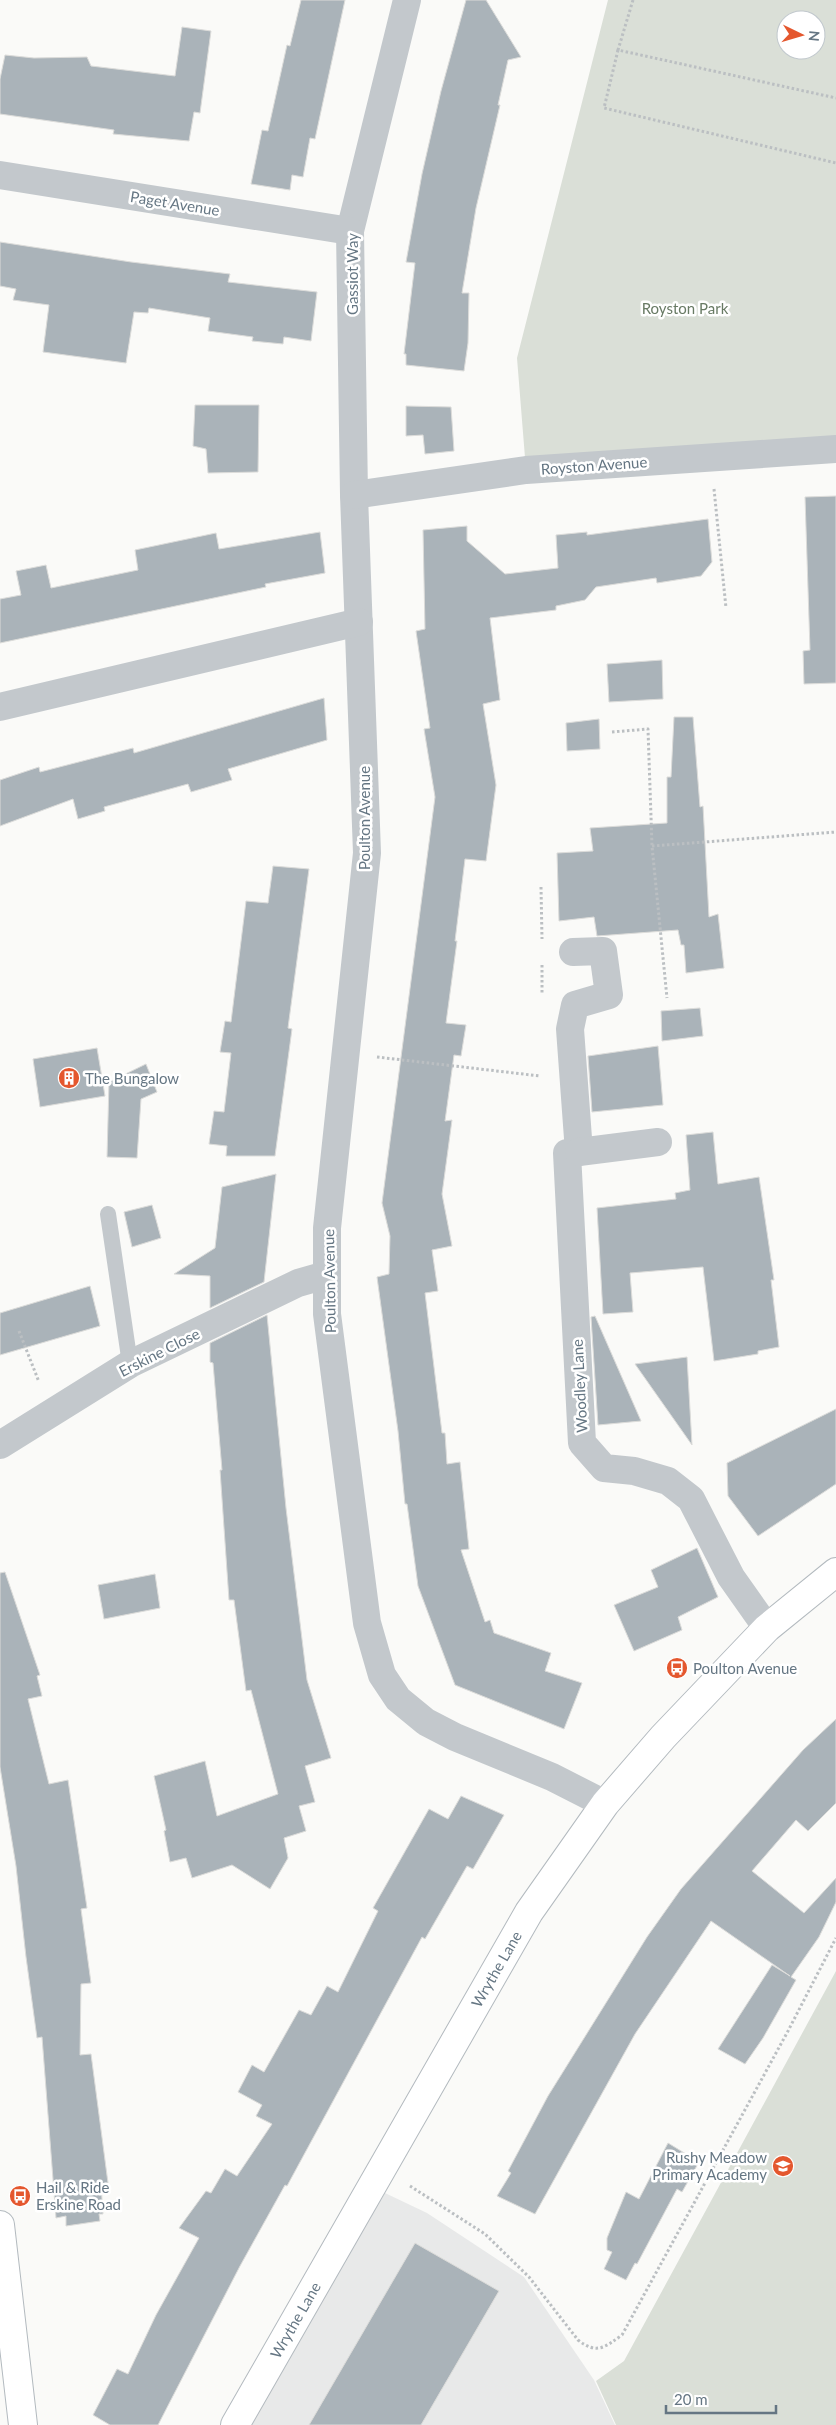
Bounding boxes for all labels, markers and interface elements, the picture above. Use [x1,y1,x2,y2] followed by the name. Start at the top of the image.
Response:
[776,10,826,60] north arrow
[806,30,823,42] text: N
[129,187,221,219] street label: Paget Avenue
[343,233,361,315] street label: Gassiot Way
[642,299,729,317] park label: Royston Park
[540,452,648,478] street label: Royston Avenue
[355,766,373,870] street label: Poulton Avenue
[57,1066,81,1090] building icon: The Bungalow
[85,1069,179,1087] place label: The Bungalow
[319,1229,339,1333] street label: Poulton Avenue
[116,1324,202,1380] street label: Erskine Close
[568,1339,590,1433] street label: Woodley Lane
[665,1656,689,1680] bus stop icon: Poulton Avenue
[693,1659,797,1677] place label: Poulton Avenue
[467,1928,525,2010] street label: Wrythe Lane
[652,2148,767,2183] place label: Rushy Meadow Primary Academy
[771,2154,795,2178] school or university icon: Rushy Meadow Primary Academy
[36,2178,121,2213] place label: Hail & Ride Erskine Road
[8,2184,32,2208] bus stop icon: Hail & Ride Erskine Road
[266,2279,324,2361] street label: Wrythe Lane
[666,2382,776,2414] scale bar
[674,2390,708,2408] text: 20 m

